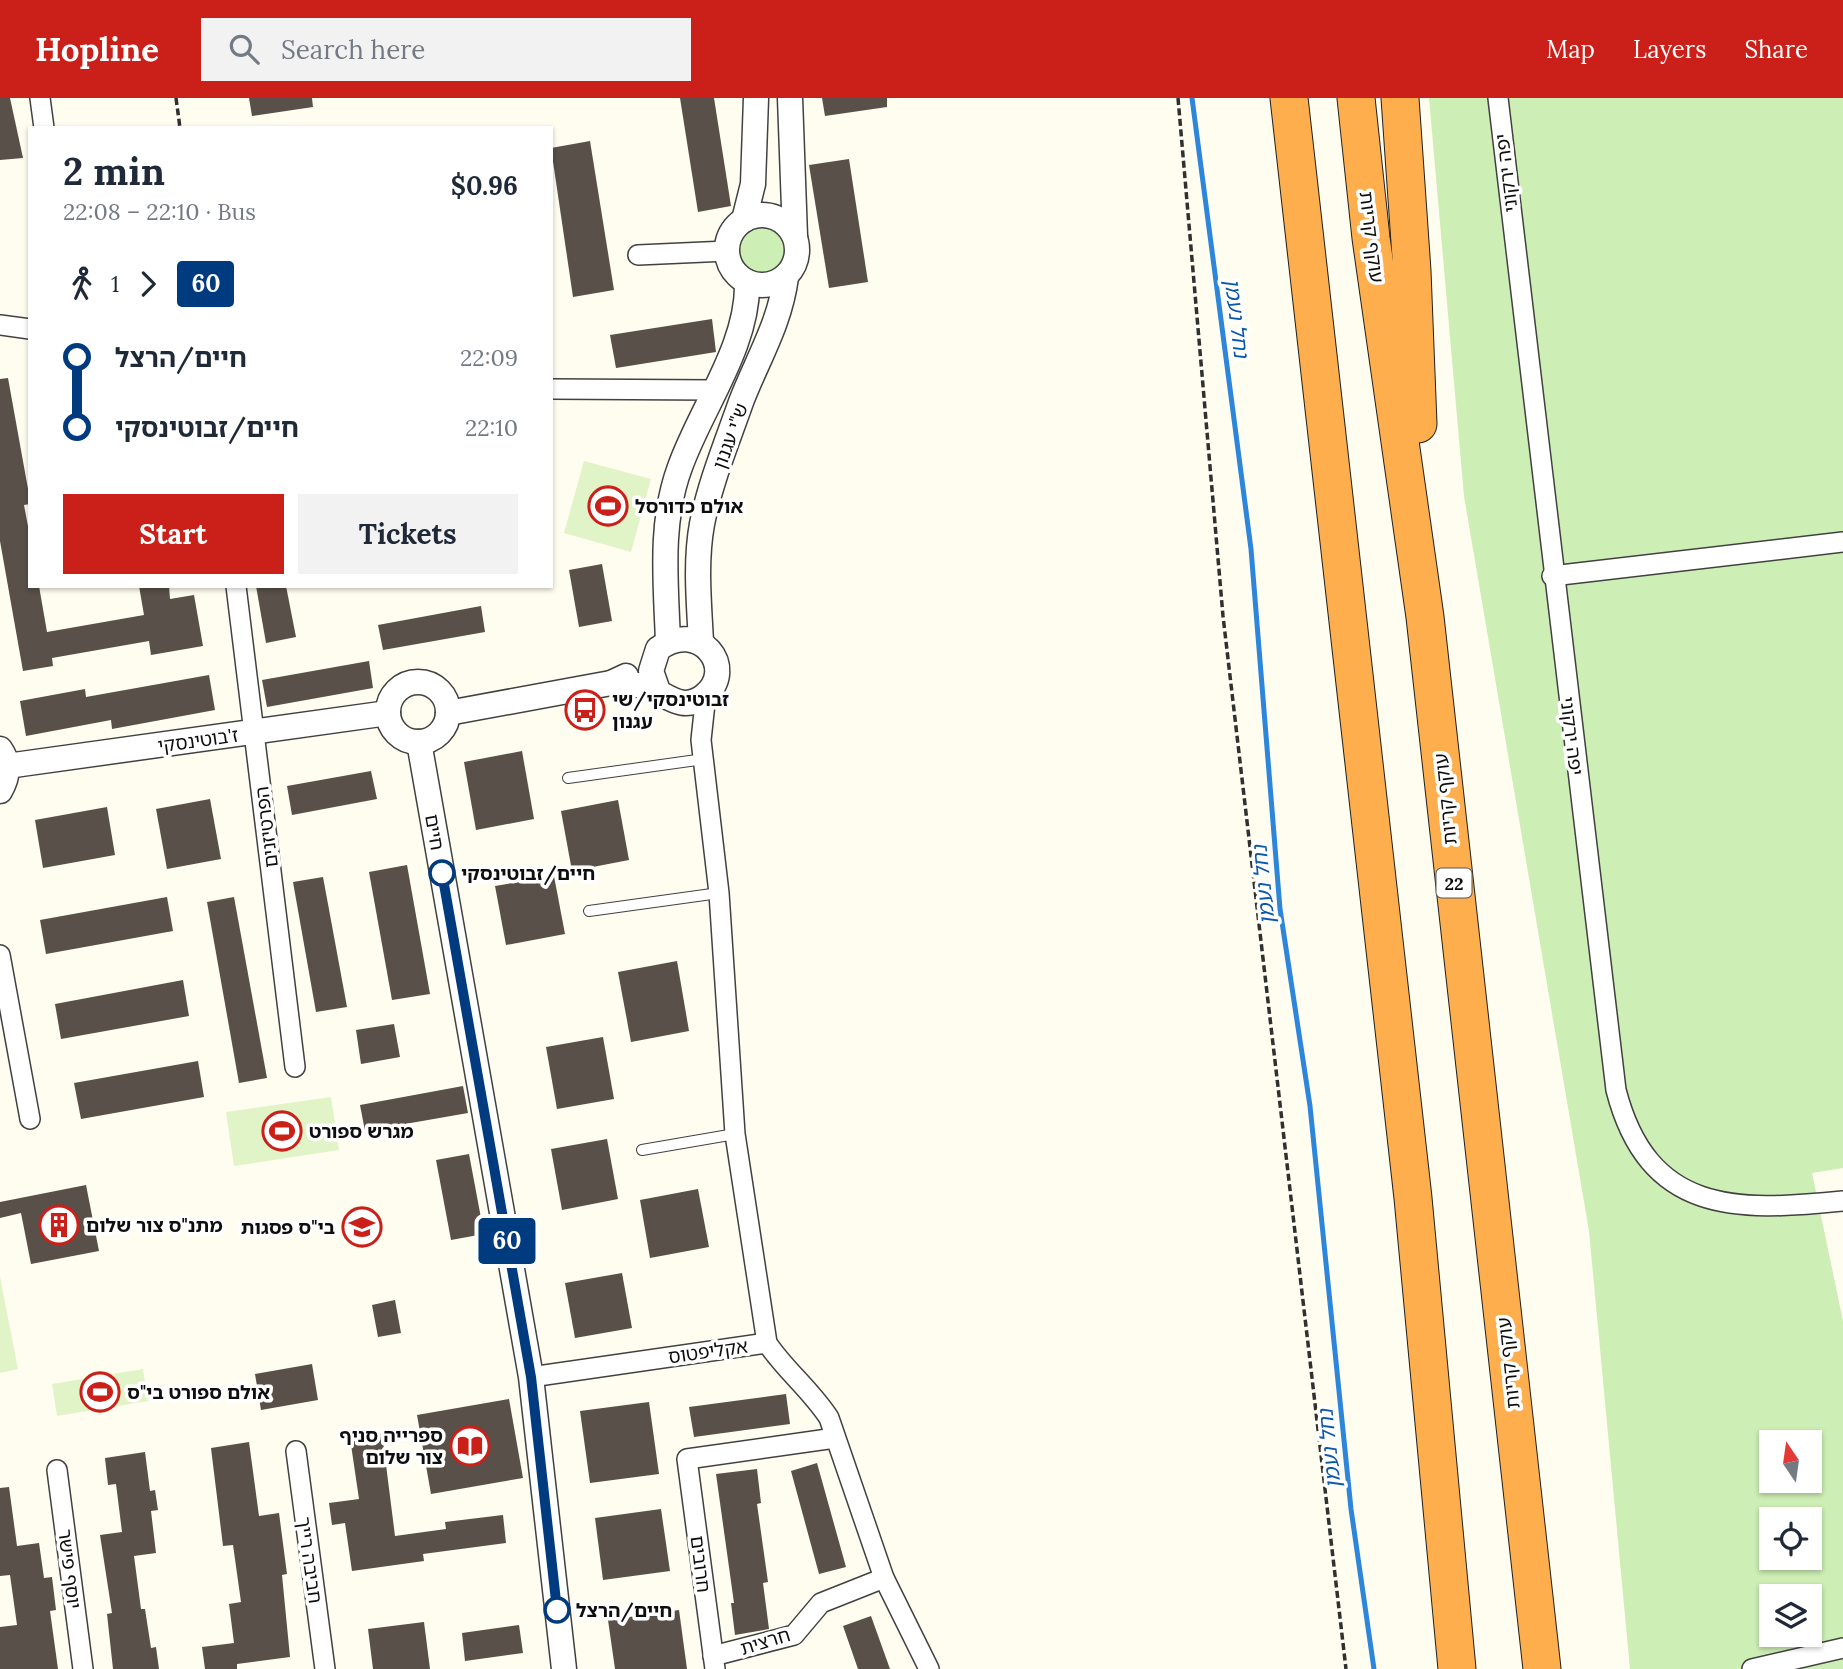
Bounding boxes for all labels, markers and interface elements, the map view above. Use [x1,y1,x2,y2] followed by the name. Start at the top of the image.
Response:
[201,18,691,81] search box
[35,28,159,70] text: Hopline
[225,30,263,68] icon: search
[281,33,425,66] text: Search here
[1546,34,1595,65] text: Map
[1633,34,1706,65] text: Layers
[1744,34,1808,65] text: Share
[1489,132,1523,214] street label: יפה ירקוני
[63,147,165,195] text: 2 min
[451,169,518,202] text: $0.96
[1354,190,1390,284] street label: עוקף קריות
[63,197,256,226] text: 22:08 – 22:10 · Bus
[63,265,101,303] icon: walk
[129,265,167,303] icon: forward
[191,268,220,299] text: 60
[111,269,119,298] text: 1
[1219,277,1255,361] water label: נחל נעמן
[115,341,247,374] text: חיים/הרצל
[460,343,518,372] text: 22:09
[707,400,753,472] street label: ש"י עגנון
[115,411,299,444] text: חיים/זבוטינסקי
[465,413,518,442] text: 22:10
[587,485,629,527] sports icon: אולם כדורסל
[63,494,284,574] button: Start
[298,494,518,574] button: Tickets
[635,494,743,518] place label: אולם כדורסל
[612,687,729,733] place label: זבוטינסקי/שי עגנון
[564,689,606,731] bus stop icon: זבוטינסקי/שי עגנון
[1555,695,1589,777] street label: יפה ירקוני
[156,722,240,758] street label: ז'בוטינסקי
[1428,752,1462,846] street label: עוקף קריות
[249,785,283,869] street label: הפרטיזנים
[420,812,450,852] street label: חיים
[1245,842,1281,926] water label: נחל נעמן
[429,860,455,886] marker: חיים/זבוטינסקי
[461,861,595,886] place label: חיים/זבוטינסקי
[1436,868,1472,898] road number: 22
[261,1110,303,1152] sports icon: מגרש ספורט
[309,1119,414,1143] place label: מגרש ספורט
[38,1204,80,1246] building icon: מתנ"ס צור שלום
[341,1206,383,1248] school or university icon: בי"ס פסגות
[86,1213,222,1237] place label: מתנ"ס צור שלום
[241,1215,335,1239] place label: בי"ס פסגות
[476,1218,538,1264] line badge: 60
[492,1225,522,1256] text: 60
[1491,1316,1525,1410] street label: עוקף קריות
[667,1334,749,1368] street label: אקליפטוס
[79,1371,121,1413] sports icon: אולם ספורט בי"ס
[127,1380,270,1404] place label: אולם ספורט בי"ס
[1311,1406,1347,1490] water label: נחל נעמן
[339,1423,443,1469] place label: ספרייה סניף צור שלום
[449,1425,491,1467] library icon: ספרייה סניף צור שלום
[1759,1430,1822,1493] north arrow
[1759,1430,1822,1647] map controls
[1759,1507,1822,1570] button: locate
[292,1515,328,1605] street label: חביבה רייך
[53,1528,87,1610] street label: יוסף פישר
[686,1534,716,1594] street label: חרובים
[1759,1584,1822,1647] button: layers
[544,1597,570,1623] marker: חיים/הרצל
[576,1598,672,1623] place label: חיים/הרצל
[737,1622,793,1660] street label: חרצית

